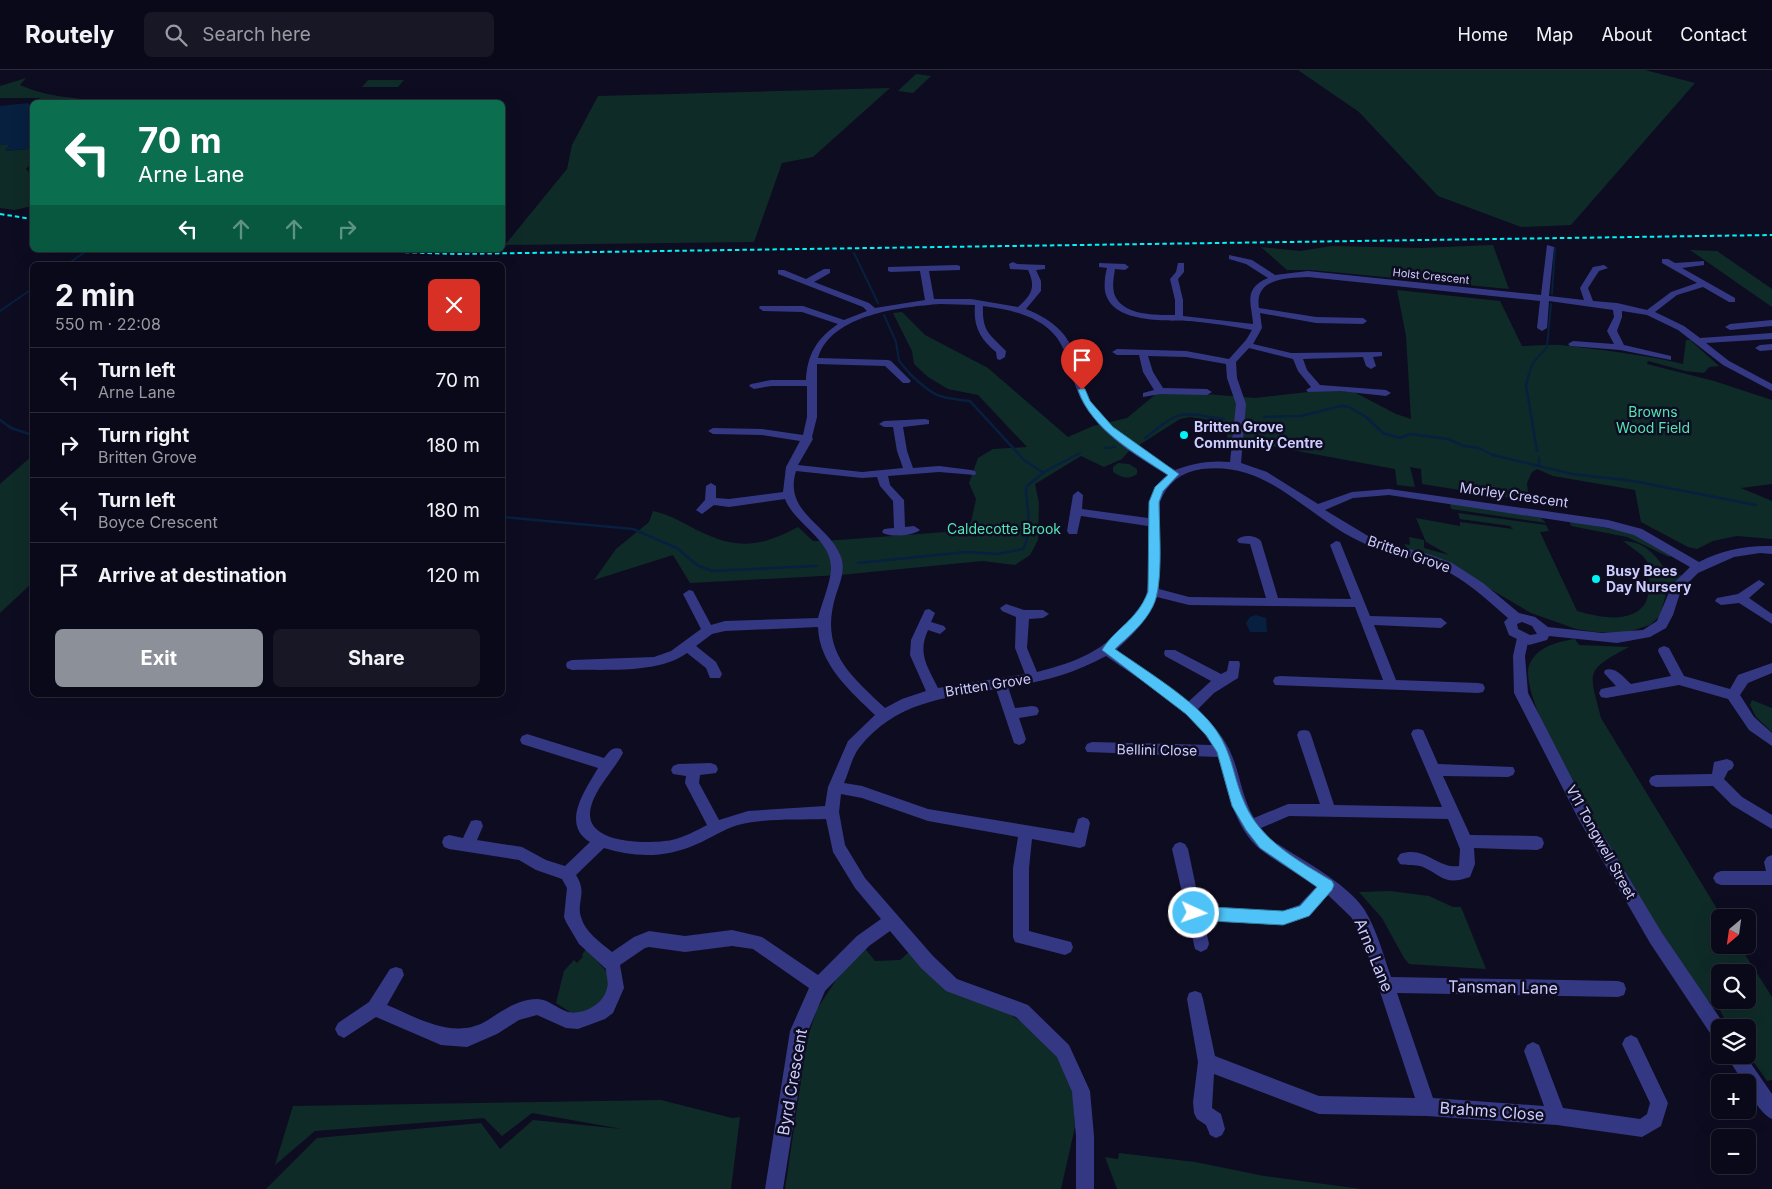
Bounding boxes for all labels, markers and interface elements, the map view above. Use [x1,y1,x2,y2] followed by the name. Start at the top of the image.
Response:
[144,12,494,57] search box
[25,20,114,49] text: Routely
[162,21,190,49] icon: search
[202,23,311,46] text: Search here
[1458,24,1508,45] text: Home
[1536,24,1573,45] text: Map
[1601,24,1652,45] text: About
[1680,24,1747,45] text: Contact
[138,119,222,161] text: 70 m
[55,120,120,185] icon: left
[138,161,244,187] text: Arne Lane
[174,215,202,243] icon: left
[227,215,255,243] icon: ahead
[280,215,308,243] icon: ahead
[333,215,361,243] icon: right
[1392,265,1470,287] street label: Holst Crescent
[55,277,135,313] text: 2 min
[428,279,480,331] button: close
[55,314,161,334] text: 550 m · 22:08
[1061,339,1103,390] pin
[1068,346,1096,374] icon: arrive
[98,359,176,382] text: Turn left
[55,366,83,394] icon: left
[436,369,480,392] text: 70 m
[98,382,175,402] text: Arne Lane
[1616,403,1690,436] park label: Browns Wood Field
[1194,418,1323,451] place label: Britten Grove Community Centre
[98,424,189,447] text: Turn right
[1178,429,1190,441] marker: Britten Grove Community Centre
[55,431,83,459] icon: right
[427,434,480,457] text: 180 m
[98,447,197,467] text: Britten Grove
[1459,478,1570,511] street label: Morley Crescent
[98,489,176,512] text: Turn left
[55,496,83,524] icon: left
[427,499,480,522] text: 180 m
[98,512,218,532] text: Boyce Crescent
[947,520,1061,537] park label: Caldecotte Brook
[1366,531,1453,576] street label: Britten Grove
[55,561,83,589] icon: arrive
[1606,562,1692,595] place label: Busy Bees Day Nursery
[98,564,287,587] text: Arrive at destination
[427,564,480,587] text: 120 m
[1590,573,1602,585] marker: Busy Bees Day Nursery
[55,629,263,687] button: Exit
[273,629,480,687] button: Share
[944,669,1032,700] street label: Britten Grove
[1117,740,1197,759] street label: Bellini Close
[1563,782,1640,902] street label: V11 Tongwell Street
[1167,886,1219,938] position arrow
[1711,909,1756,954] north arrow
[1711,909,1756,1174] map controls
[1350,915,1398,995] street label: Arne Lane
[1711,964,1756,1009] button: search
[1448,976,1558,998] street label: Tansman Lane
[1711,1019,1756,1064] button: layers
[773,1027,811,1137] street label: Byrd Crescent
[1711,1074,1756,1119] button: +
[1439,1097,1545,1125] street label: Brahms Close
[1711,1129,1756,1174] button: −

